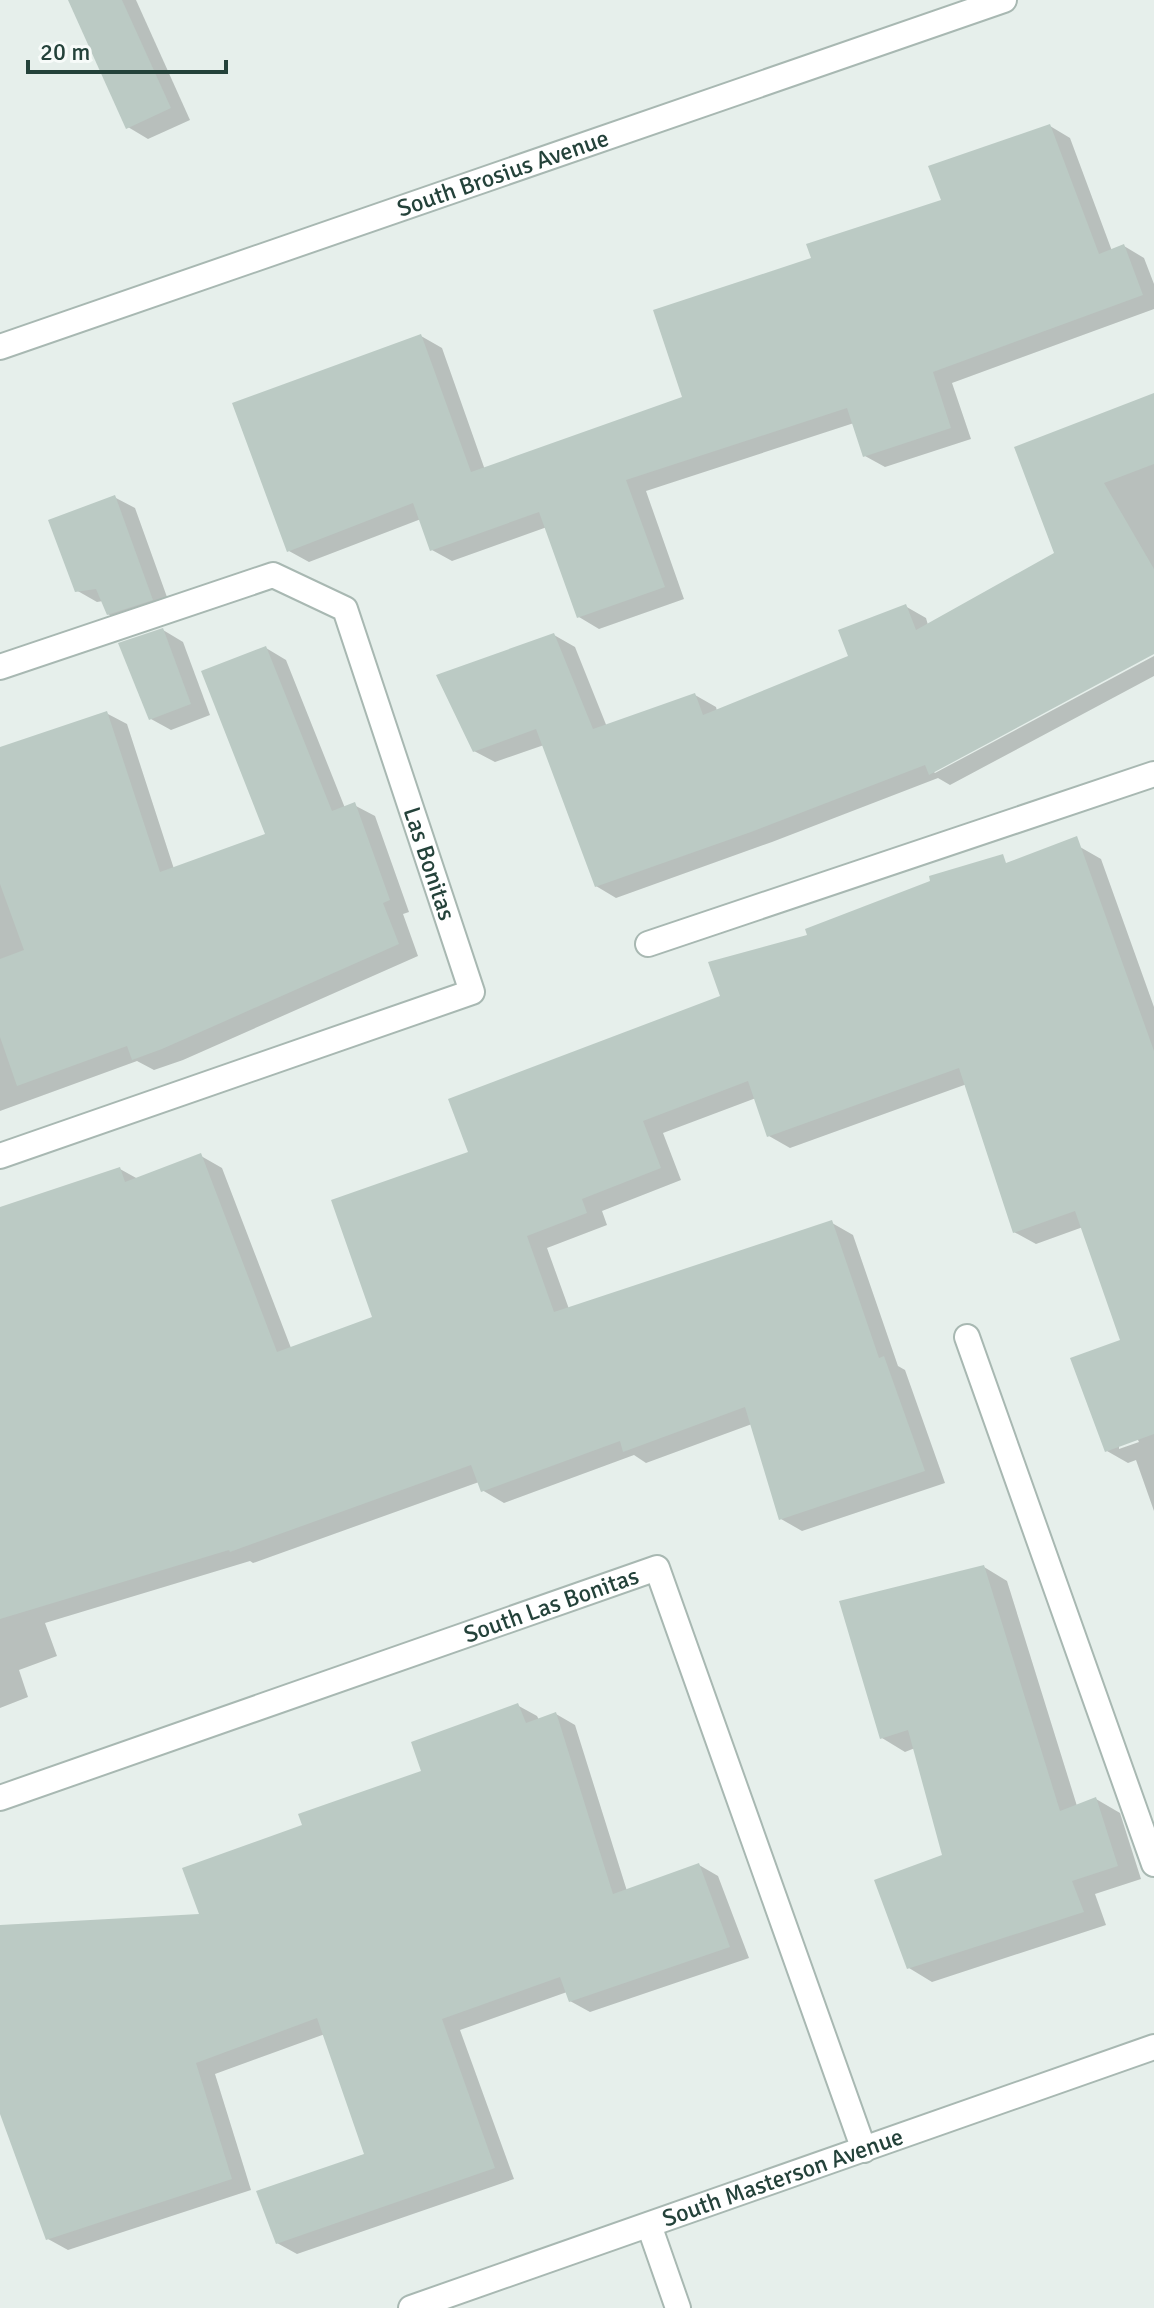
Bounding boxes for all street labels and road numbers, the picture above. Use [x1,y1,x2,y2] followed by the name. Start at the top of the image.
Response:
[393,123,613,224] street label: South Brosius Avenue
[397,803,462,924] street label: Las Bonitas
[460,1561,643,1650] street label: South Las Bonitas
[658,2121,907,2234] street label: South Masterson Avenue

